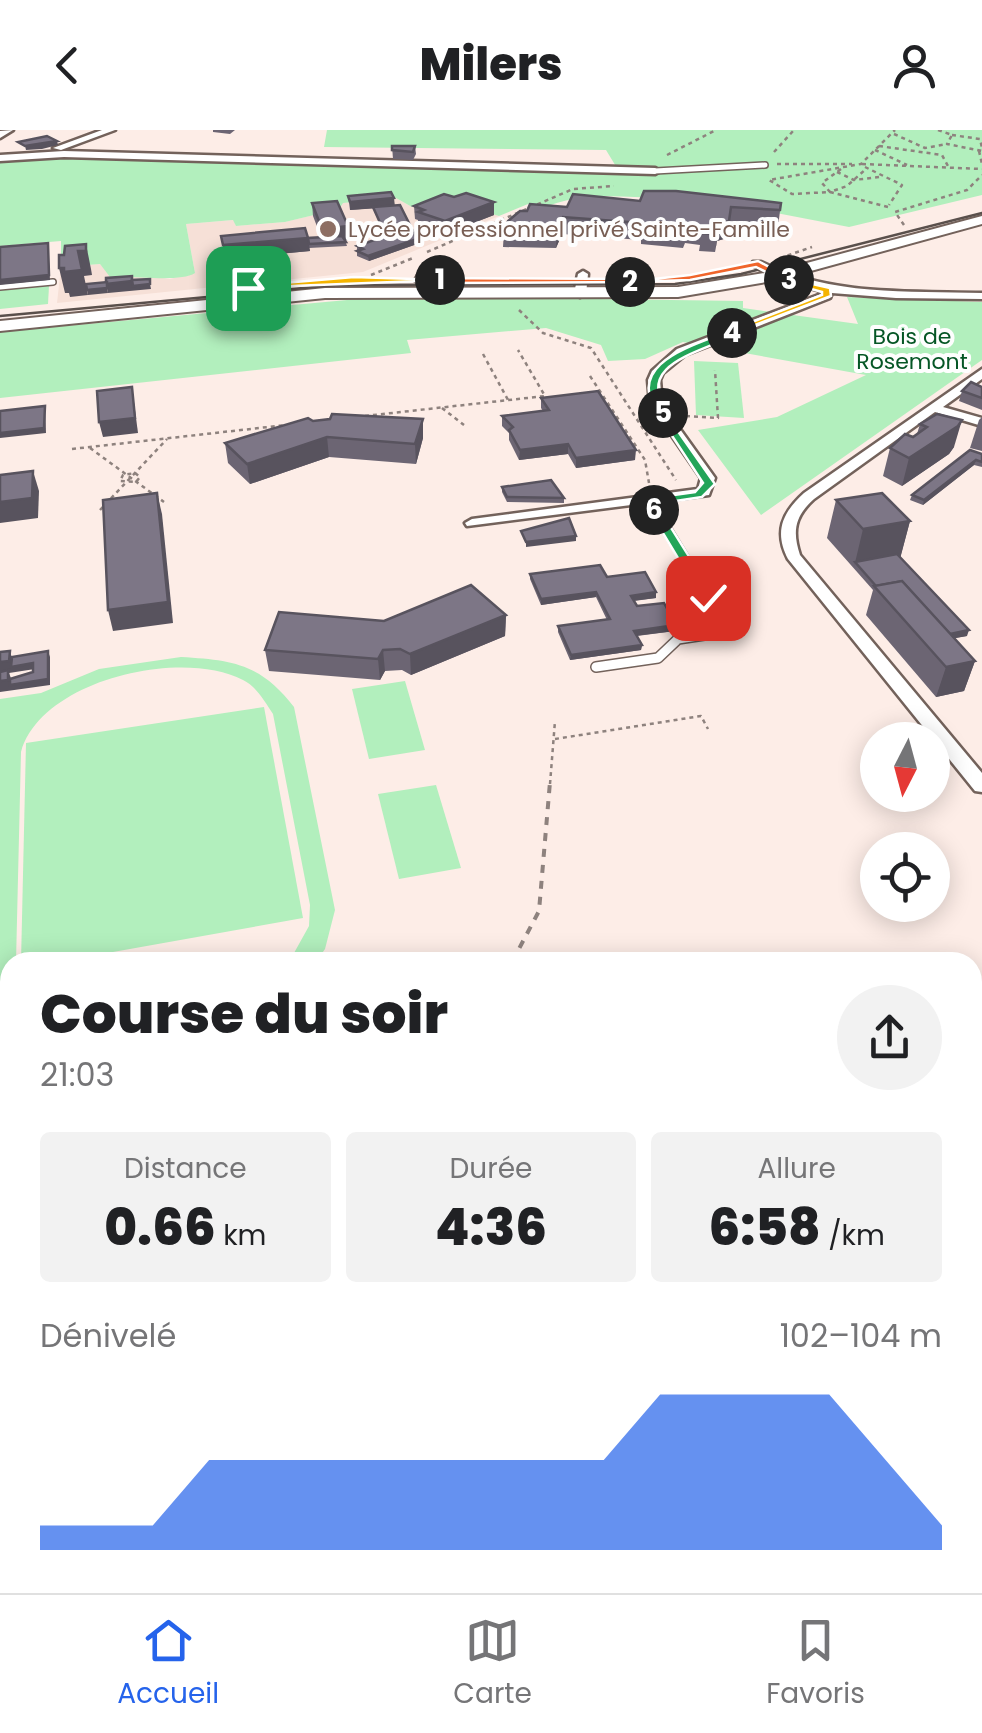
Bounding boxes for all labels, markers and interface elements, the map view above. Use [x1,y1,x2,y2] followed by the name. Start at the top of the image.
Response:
[419,33,563,96] text: Milers
[40,38,95,93] icon: back
[887,38,942,93] icon: person
[348,214,790,245] place label: Lycée professionnel privé Sainte-Famille
[317,218,339,240] marker: Lycée professionnel privé Sainte-Famille
[206,246,291,331] pin
[415,255,465,305] pin: 1
[764,255,814,305] pin: 3
[605,257,655,307] pin: 2
[435,260,445,299] text: 1
[781,260,797,299] text: 3
[221,261,276,316] icon: arrive
[622,262,638,301] text: 2
[707,308,757,358] pin: 4
[723,313,741,352] text: 4
[856,321,968,377] park label: Bois de Rosemont
[638,388,688,438] pin: 5
[654,393,672,432] text: 5
[629,485,679,535] pin: 6
[645,490,663,529] text: 6
[666,556,751,641] pin
[681,571,736,626] icon: check
[860,722,950,812] north arrow
[860,722,950,922] map controls
[860,832,950,922] button: locate
[40,975,448,1052] text: Course du soir
[837,985,942,1090] button: share
[40,1052,114,1097] text: 21:03
[124,1149,247,1188] text: Distance
[450,1149,532,1188] text: Durée
[757,1149,836,1188] text: Allure
[104,1192,216,1263] text: 0.66
[435,1192,547,1263] text: 4:36
[708,1192,821,1263] text: 6:58
[216,1216,266,1255] text: km
[821,1216,885,1255] text: /km
[40,1313,176,1358] text: Dénivelé
[780,1313,942,1358] text: 102–104 m
[117,1613,219,1715] tab: Accueil
[453,1613,532,1715] tab: Carte
[766,1613,865,1715] tab: Favoris

